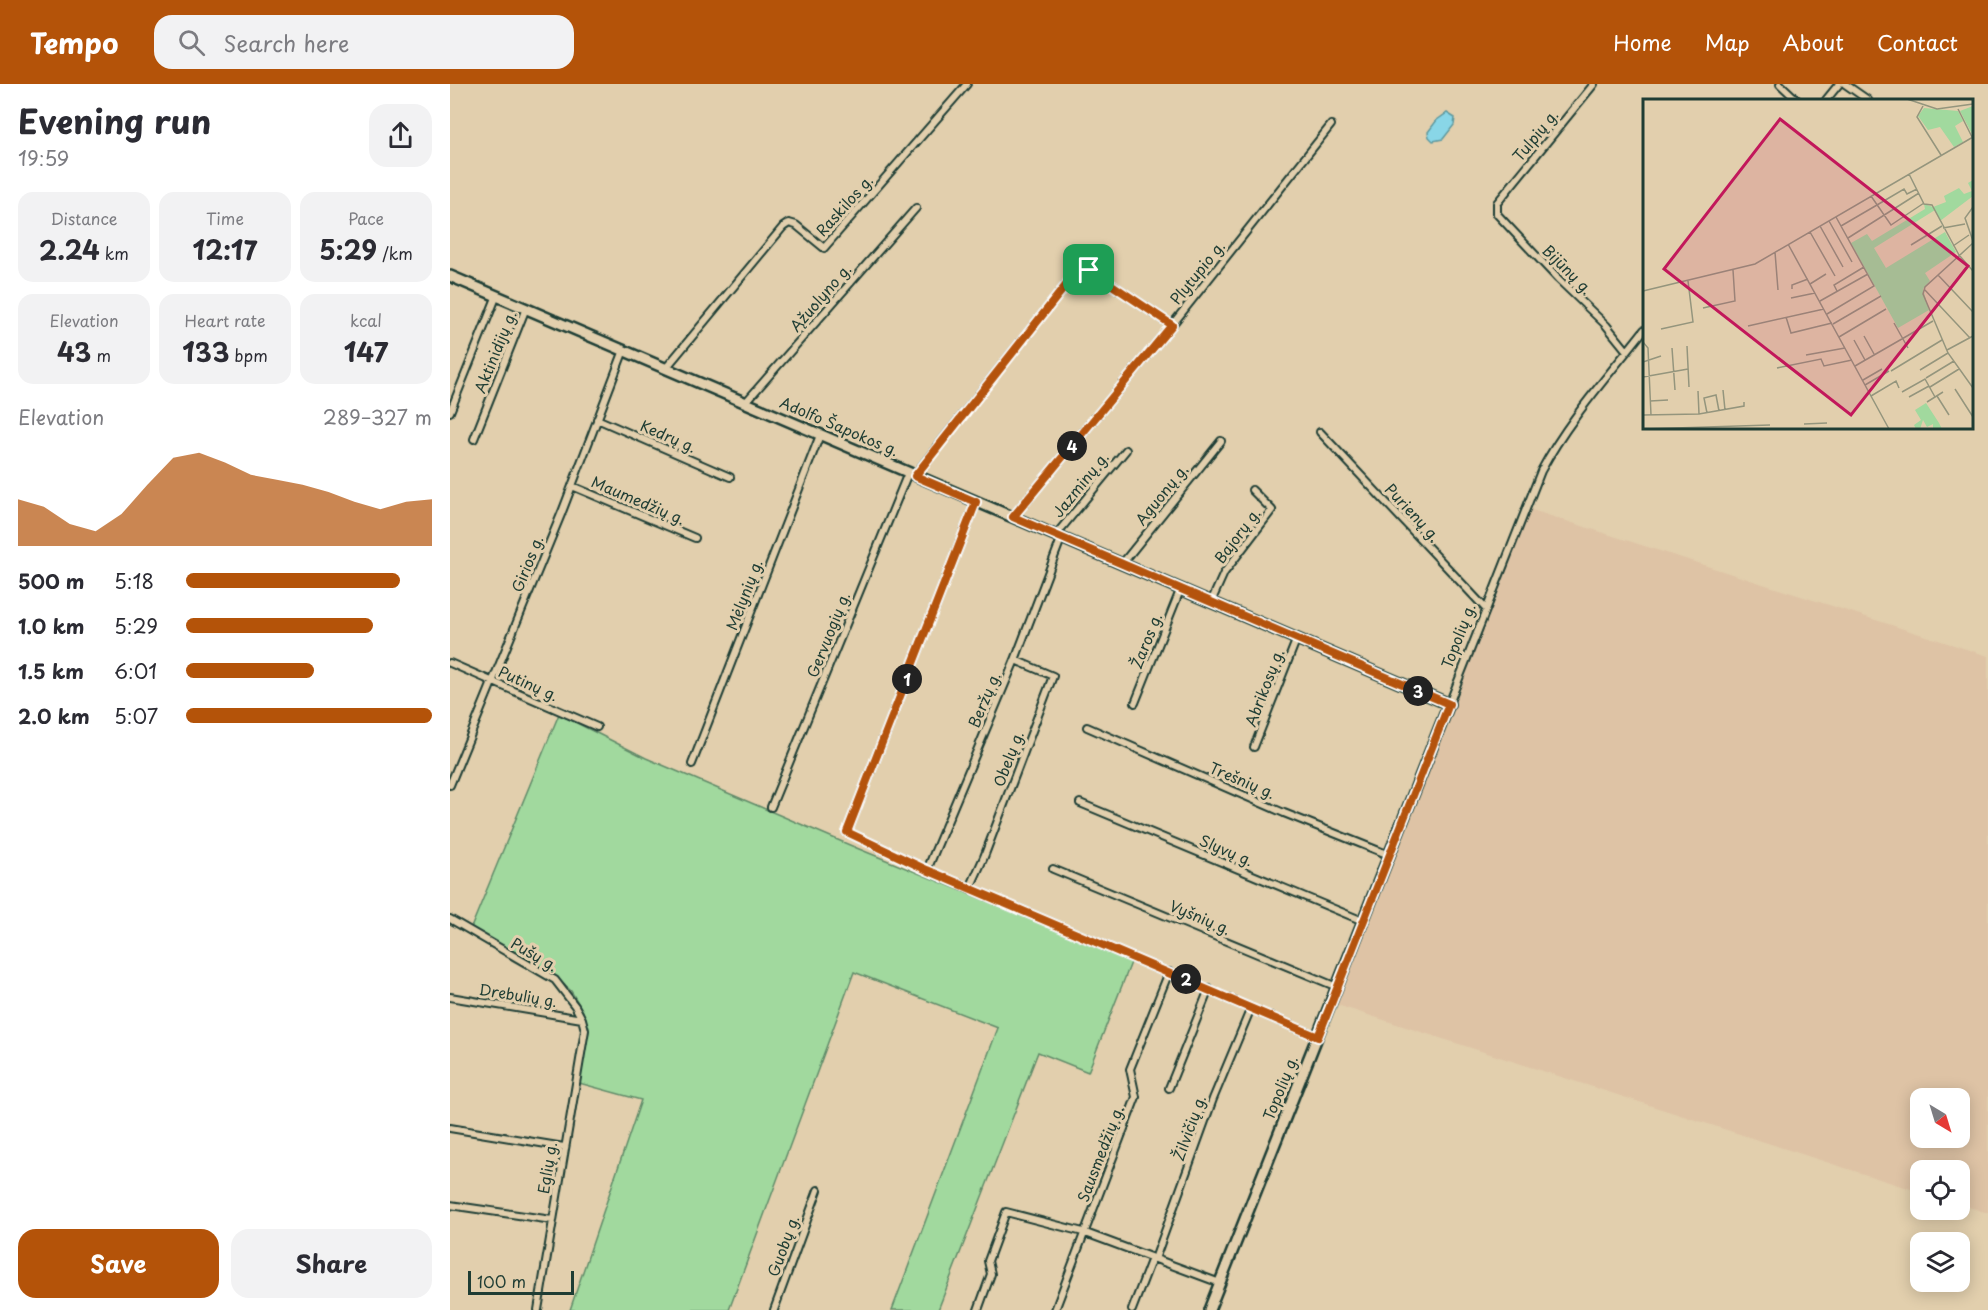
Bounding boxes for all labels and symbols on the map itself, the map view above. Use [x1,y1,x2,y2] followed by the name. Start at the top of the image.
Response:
[1643,99,1973,429] inset map
[1507,104,1563,166] street label: Tulpių g.
[810,169,878,241] street label: Raskilos g.
[1164,235,1230,309] street label: Plytupio g.
[1538,239,1598,299] street label: Bijūnų g.
[1063,244,1114,295] pin
[784,258,856,336] street label: Ąžuolyno g.
[468,307,522,396] street label: Aktinidijų g.
[777,390,903,461] street label: Adolfo Šapokos g.
[637,414,700,458] street label: Kedrų g.
[1057,431,1087,461] pin: 4
[1046,446,1114,522] street label: Jazminų g.
[1129,458,1193,530] street label: Aguonų g.
[588,469,689,530] street label: Maumedžių g.
[1380,478,1446,546] street label: Purienų g.
[1208,502,1265,568] street label: Bajorų g.
[505,532,548,595] street label: Girios g.
[720,556,768,633] street label: Mėlynių g.
[800,588,855,681] street label: Gervuogių g.
[1435,600,1480,671] street label: Topolių g.
[1124,609,1167,672] street label: Žaros g.
[1238,645,1289,730] street label: Abrikosų g.
[495,659,562,706] street label: Putinų g.
[892,664,922,694] pin: 1
[962,668,1006,731] street label: Beržų g.
[1403,676,1433,706] pin: 3
[986,727,1029,790] street label: Obelų g.
[1206,755,1279,804] street label: Trešnių g.
[1196,828,1257,871] street label: Slyvų g.
[1166,893,1235,940] street label: Vyšnių g.
[507,931,562,976] street label: Pušų g.
[1171,964,1201,994] pin: 2
[478,977,559,1012] street label: Drebulių g.
[1256,1052,1303,1123] street label: Topolių g.
[1910,1088,1970,1148] north arrow
[1166,1091,1211,1164] street label: Žilvičių g.
[1071,1102,1129,1205] street label: Sausmedžių g.
[531,1140,562,1195] street label: Eglių g.
[761,1212,804,1279] street label: Guobų g.
[468,1268,574,1296] scale bar

